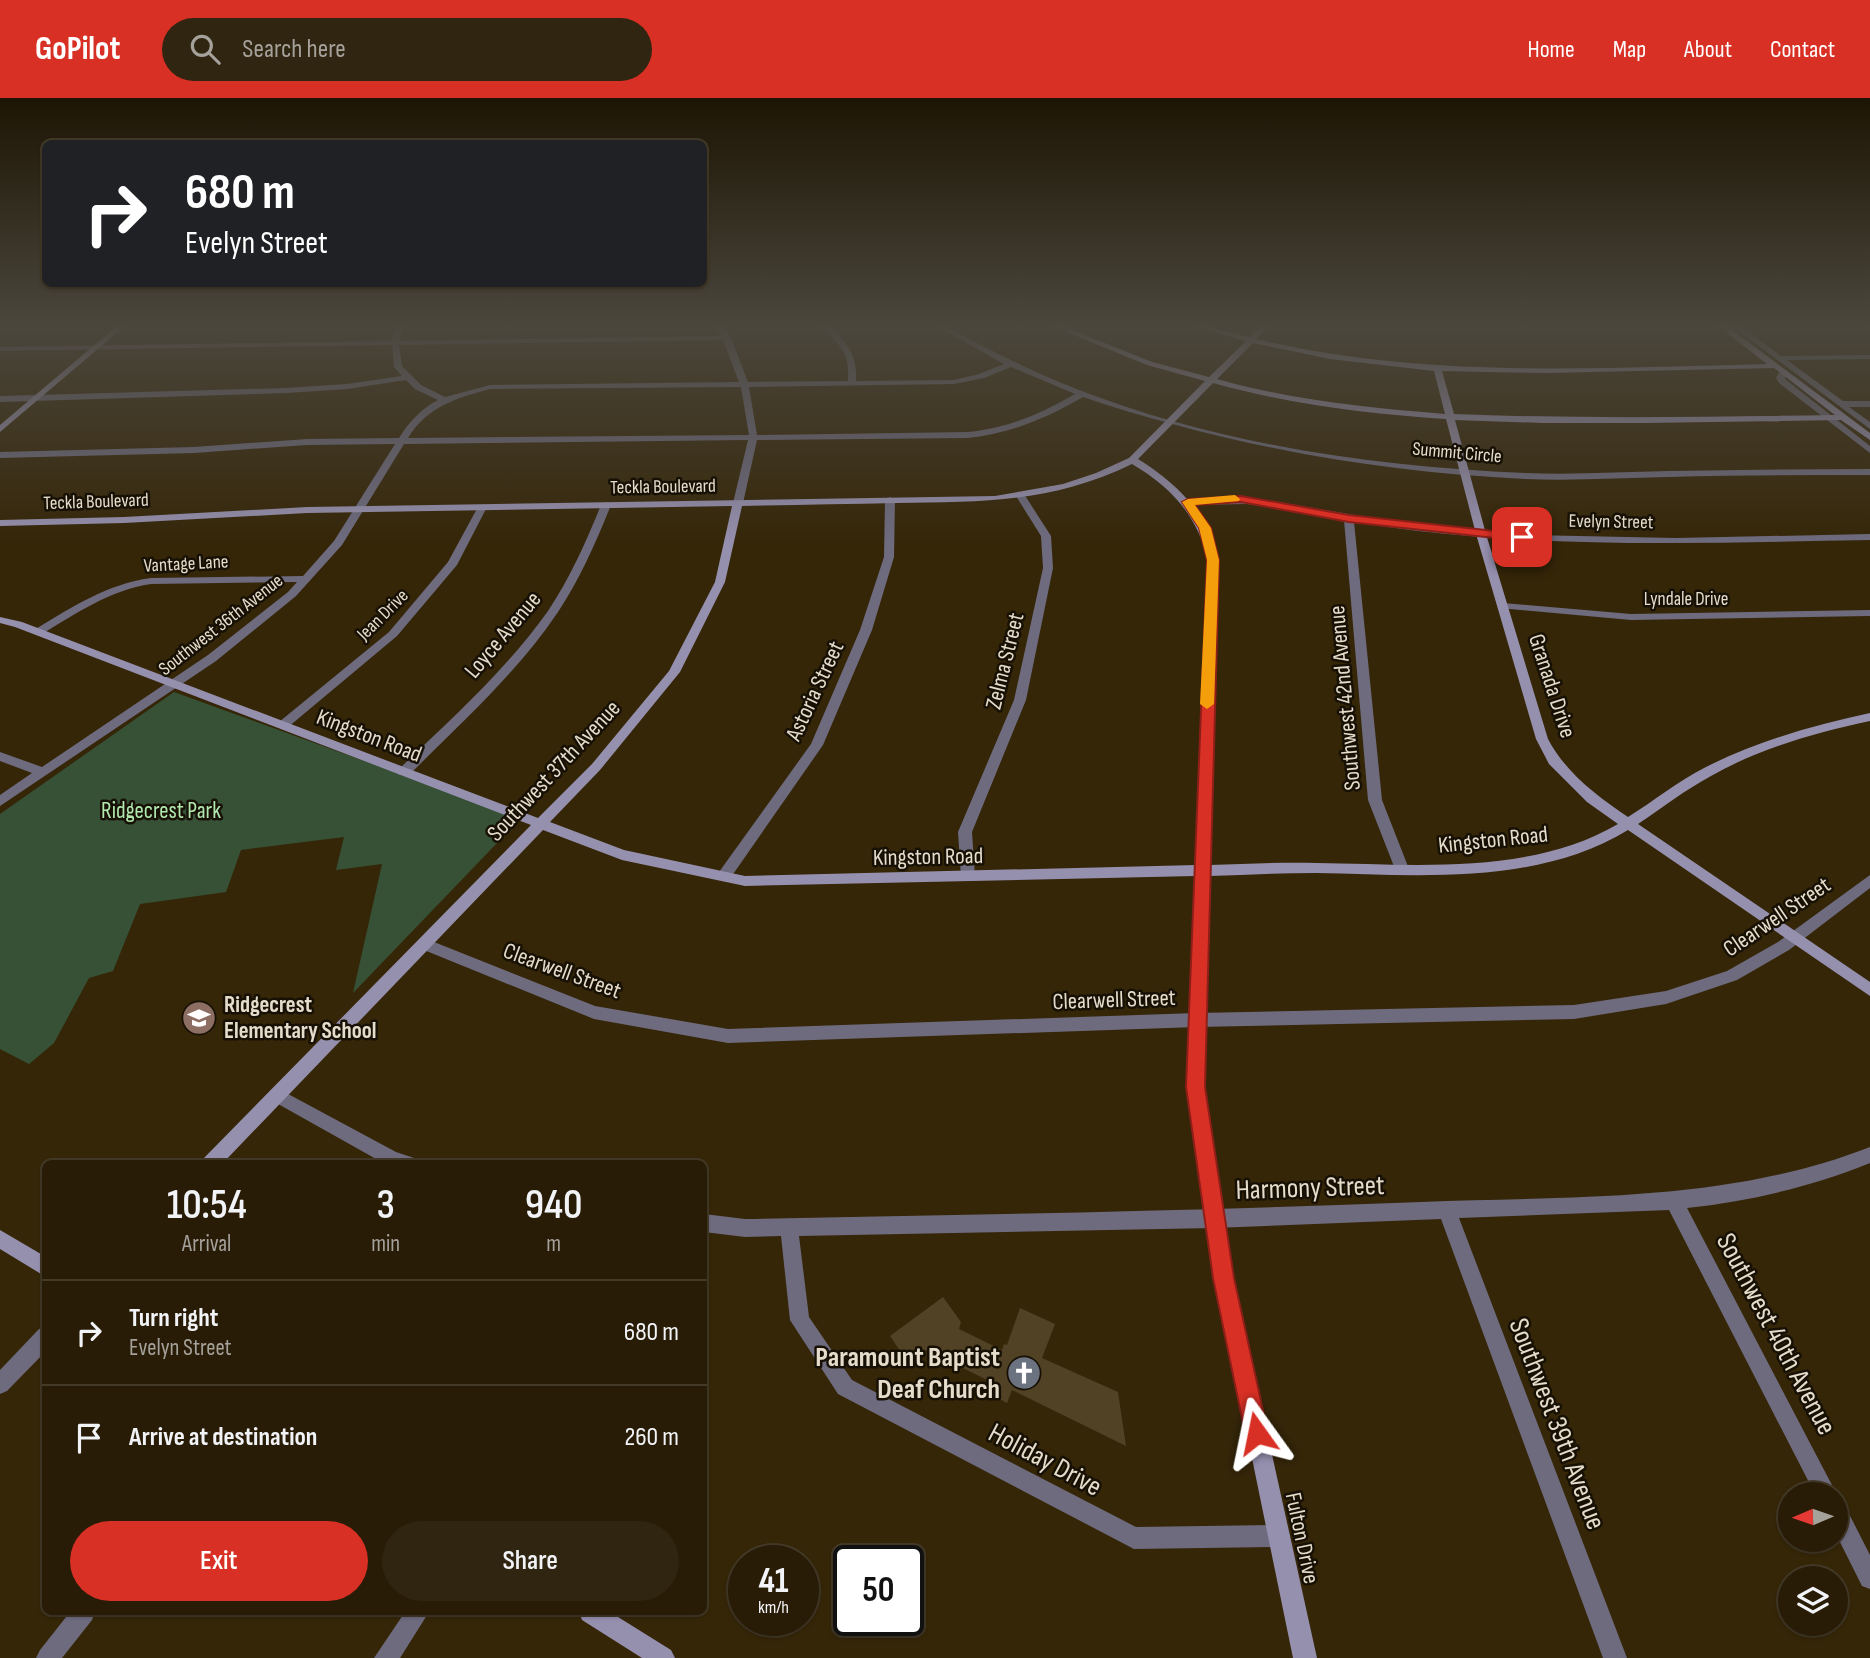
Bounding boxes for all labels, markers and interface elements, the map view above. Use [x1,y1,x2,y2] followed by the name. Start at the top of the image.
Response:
[162,18,652,81] search box
[35,29,120,69] text: GoPilot
[186,30,224,68] icon: search
[242,34,346,65] text: Search here
[1527,35,1575,64] text: Home
[1613,35,1646,64] text: Map
[1684,35,1732,64] text: About
[1770,35,1835,64] text: Contact
[185,164,295,223] text: 680 m
[70,168,161,259] icon: right
[185,224,328,263] text: Evelyn Street
[1411,438,1503,468] street label: Summit Circle
[610,475,716,499] street label: Teckla Boulevard
[43,489,149,515] street label: Teckla Boulevard
[1492,507,1552,567] pin
[1568,510,1654,534] street label: Evelyn Street
[1503,518,1541,556] icon: arrive
[143,550,229,578] street label: Vantage Lane
[154,569,288,681] street label: Southwest 36th Avenue
[352,585,413,646] street label: Jean Drive
[459,586,547,684] street label: Loyce Avenue
[1644,588,1728,611] street label: Lyndale Drive
[1323,604,1367,792] street label: Southwest 42nd Avenue
[980,610,1030,712] street label: Zelma Street
[1522,631,1582,741] street label: Granada Drive
[779,637,850,746] street label: Astoria Street
[481,695,627,847] street label: Southwest 37th Avenue
[313,703,425,769] street label: Kingston Road
[101,797,221,825] park label: Ridgecrest Park
[1437,820,1549,860] street label: Kingston Road
[873,842,983,872] street label: Kingston Road
[1718,871,1836,963] street label: Clearwell Street
[499,937,625,1005] street label: Clearwell Street
[1052,984,1176,1016] street label: Clearwell Street
[224,991,376,1045] place label: Ridgecrest Elementary School
[180,999,218,1037] school or university icon: Ridgecrest Elementary School
[1235,1169,1385,1207] street label: Harmony Street
[167,1180,247,1231] text: 10:54
[377,1180,395,1231] text: 3
[525,1180,582,1231] text: 940
[1709,1228,1843,1440] street label: Southwest 40th Avenue
[182,1230,231,1258] text: Arrival
[371,1230,400,1258] text: min
[546,1230,561,1258] text: m
[129,1303,218,1334] text: Turn right
[70,1314,108,1352] icon: right
[1502,1314,1612,1534] street label: Southwest 39th Avenue
[624,1317,679,1348] text: 680 m
[129,1334,232,1362] text: Evelyn Street
[815,1341,1000,1406] place label: Paramount Baptist Deaf Church
[1005,1354,1043,1392] church icon: Paramount Baptist Deaf Church
[1220,1396,1294,1470] position arrow
[983,1416,1107,1504] street label: Holiday Drive
[70,1419,108,1457] icon: arrive
[129,1422,317,1453] text: Arrive at destination
[624,1422,679,1453] text: 260 m
[1778,1482,1848,1552] north arrow
[1778,1482,1848,1636] map controls
[1279,1490,1325,1586] street label: Fulton Drive
[70,1521,368,1601] button: Exit
[382,1521,679,1601] button: Share
[833,1545,924,1636] speed limit sign: 50
[758,1560,789,1603] text: 41
[1778,1566,1848,1636] button: layers
[758,1597,789,1618] text: km/h

